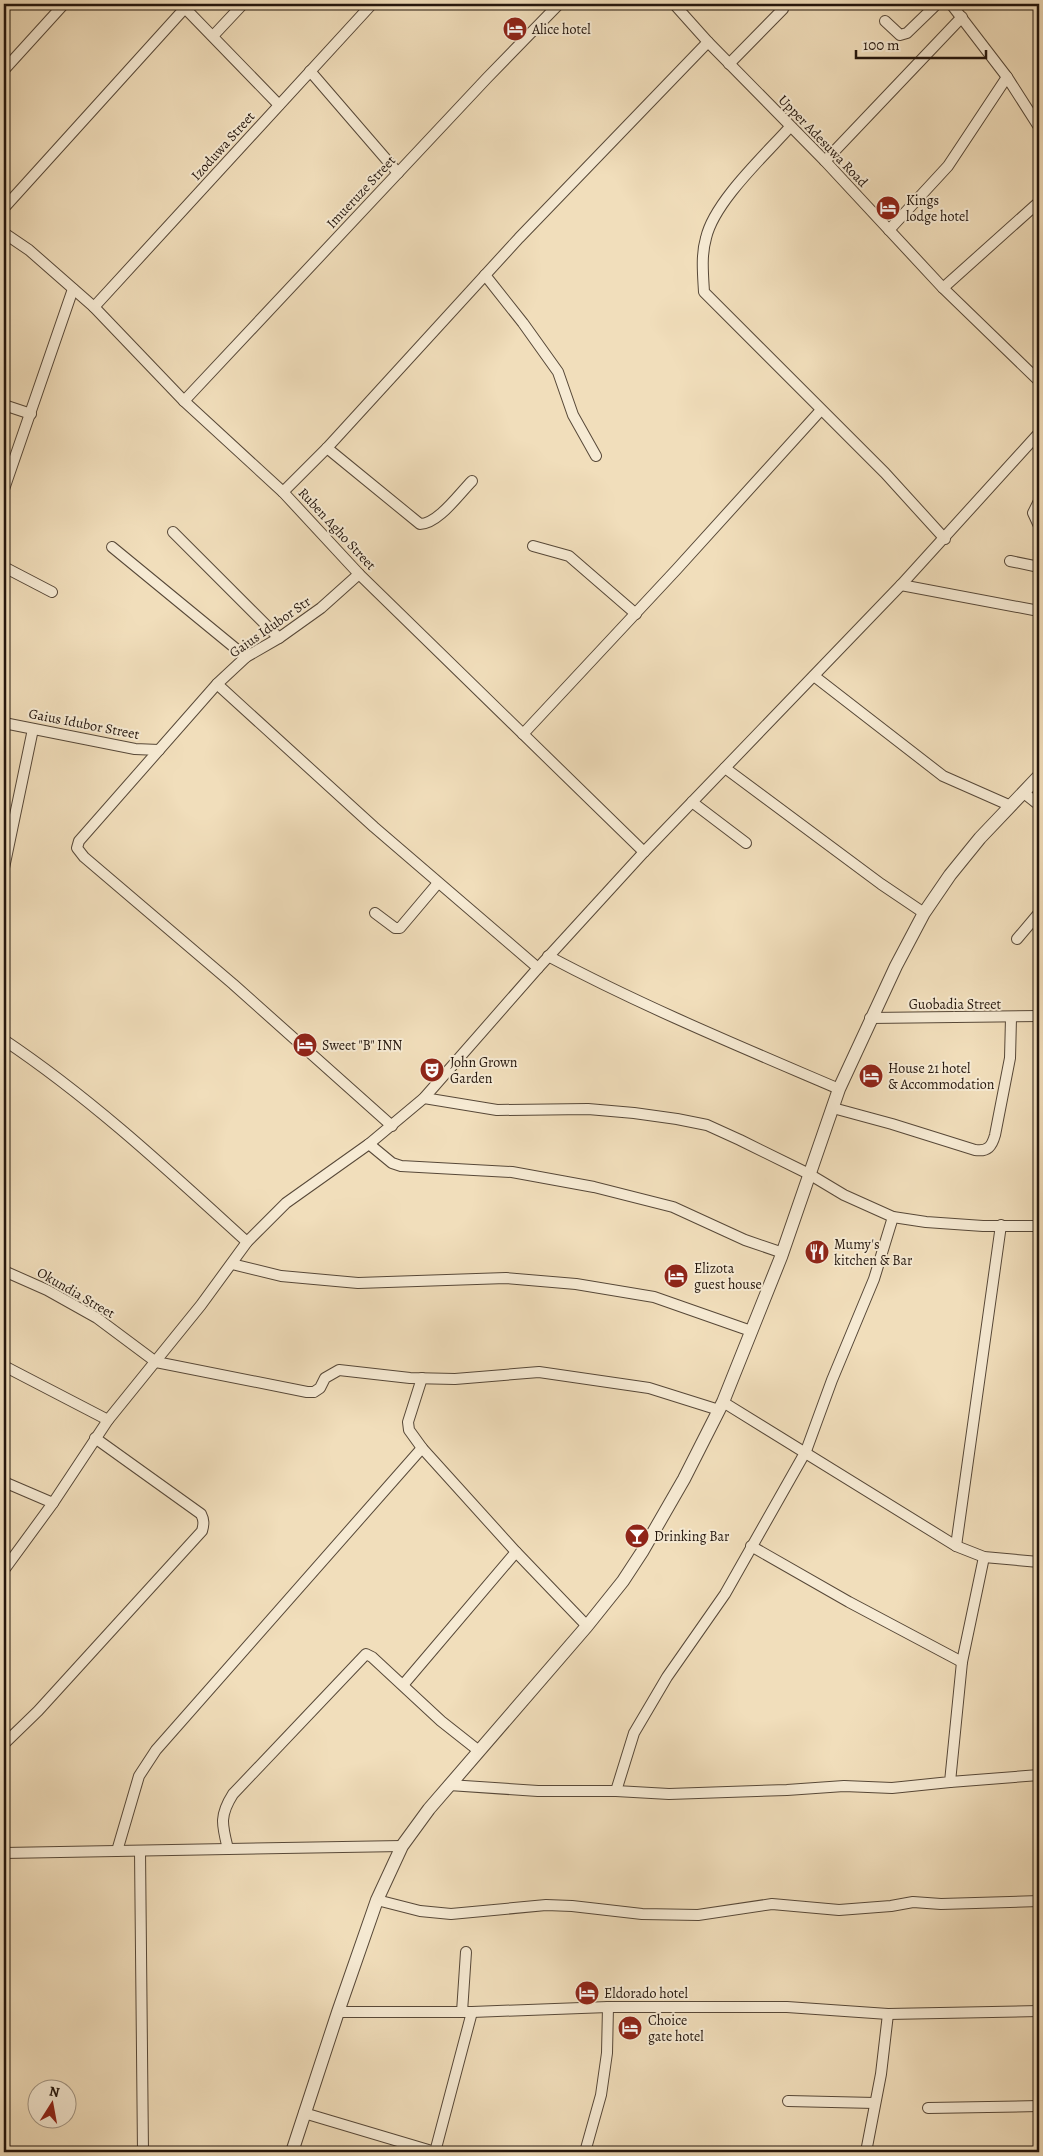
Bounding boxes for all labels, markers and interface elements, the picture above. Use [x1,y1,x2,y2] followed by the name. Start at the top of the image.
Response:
[502,16,528,42] hotel icon: Alice hotel
[531,20,591,39] place label: Alice hotel
[856,28,986,60] scale bar
[863,35,900,55] text: 100 m
[774,91,872,192] street label: Upper Adesuwa Road
[187,107,259,185] street label: Izoduwa Street
[322,151,400,233] street label: Imueruze Street
[906,191,969,226] place label: Kings lodge hotel
[875,195,901,221] hotel icon: Kings lodge hotel
[294,484,380,575] street label: Ruben Agho Street
[226,592,315,662] street label: Gaius Idubor Str
[27,704,141,744] street label: Gaius Idubor Street
[909,995,1002,1014] street label: Guobadia Street
[292,1032,318,1058] hotel icon: Sweet "B" INN
[322,1036,402,1055] place label: Sweet "B" INN
[450,1053,518,1088] place label: John Grown Garden
[419,1057,445,1083] theatre icon: John Grown Garden
[888,1059,995,1094] place label: House 21 hotel & Accommodation
[858,1063,884,1089] hotel icon: House 21 hotel & Accommodation
[834,1235,913,1270] place label: Mumy's kitchen & Bar
[804,1239,830,1265] restaurant icon: Mumy's kitchen & Bar
[694,1259,762,1294] place label: Elizota guest house
[34,1263,119,1323] street label: Okundia Street
[663,1263,689,1289] hotel icon: Elizota guest house
[624,1523,650,1549] bar icon: Drinking Bar
[654,1527,730,1546] place label: Drinking Bar
[574,1980,600,2006] hotel icon: Eldorado hotel
[604,1984,689,2003] place label: Eldorado hotel
[648,2011,704,2046] place label: Choice gate hotel
[617,2015,643,2041] hotel icon: Choice gate hotel
[28,2078,78,2128] north arrow
[48,2081,61,2102] text: N

